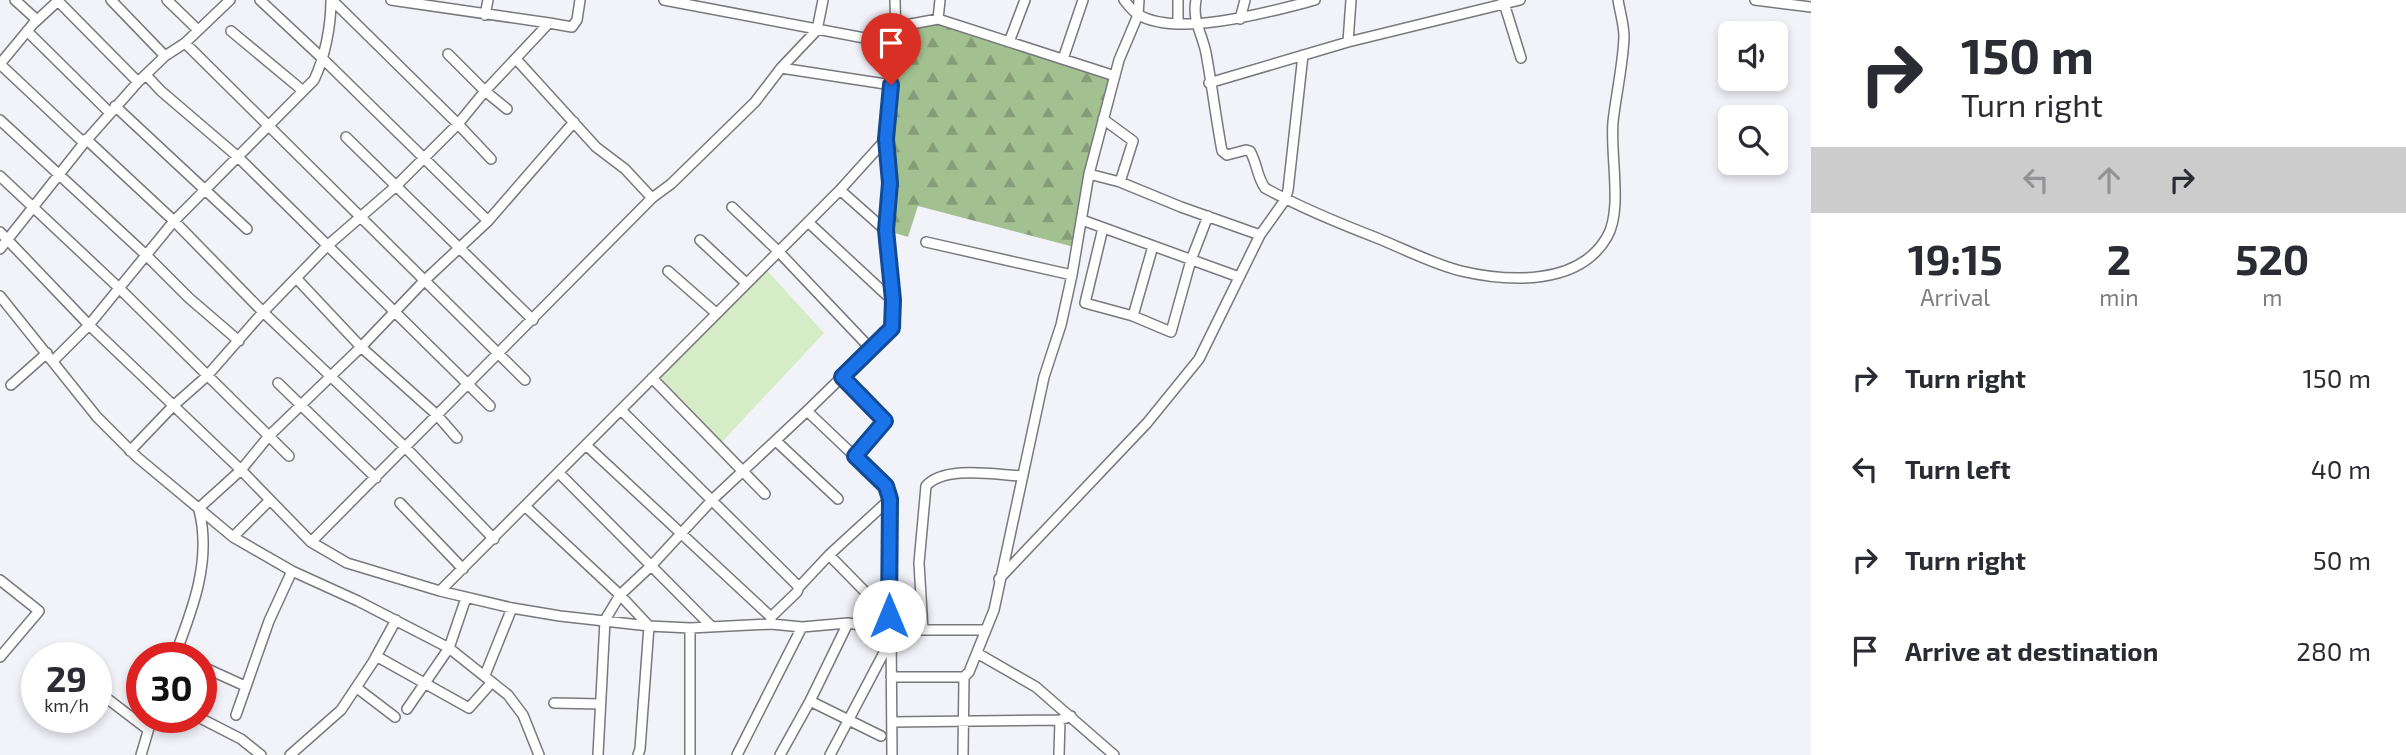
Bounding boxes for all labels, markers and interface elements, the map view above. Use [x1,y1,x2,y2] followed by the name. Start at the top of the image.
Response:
[861,13,921,85] pin
[1718,21,1788,175] map controls
[1718,21,1788,91] button: sound
[872,24,910,62] icon: arrive
[1961,25,2094,84] text: 150 m
[1846,28,1937,119] icon: right
[1961,85,2103,123] text: Turn right
[1718,105,1788,175] button: search
[2017,161,2055,199] icon: left
[2090,161,2128,199] icon: ahead
[2163,161,2201,199] icon: right
[1908,233,2003,283] text: 19:15
[2107,233,2131,283] text: 2
[2235,233,2309,283] text: 520
[1920,283,1990,311] text: Arrival
[2099,283,2139,311] text: min
[2262,283,2282,311] text: m
[1846,359,1884,397] icon: right
[1905,362,2026,393] text: Turn right
[2302,362,2371,393] text: 150 m
[1846,450,1884,488] icon: left
[1905,453,2011,484] text: Turn left
[2311,453,2371,484] text: 40 m
[1846,541,1884,579] icon: right
[1905,544,2026,575] text: Turn right
[2313,544,2371,575] text: 50 m
[852,579,926,653] position arrow
[1846,632,1884,670] icon: arrive
[1905,635,2158,666] text: Arrive at destination
[2296,635,2371,666] text: 280 m
[126,642,217,733] speed limit sign: 30
[46,657,87,699] text: 29
[44,694,89,716] text: km/h

